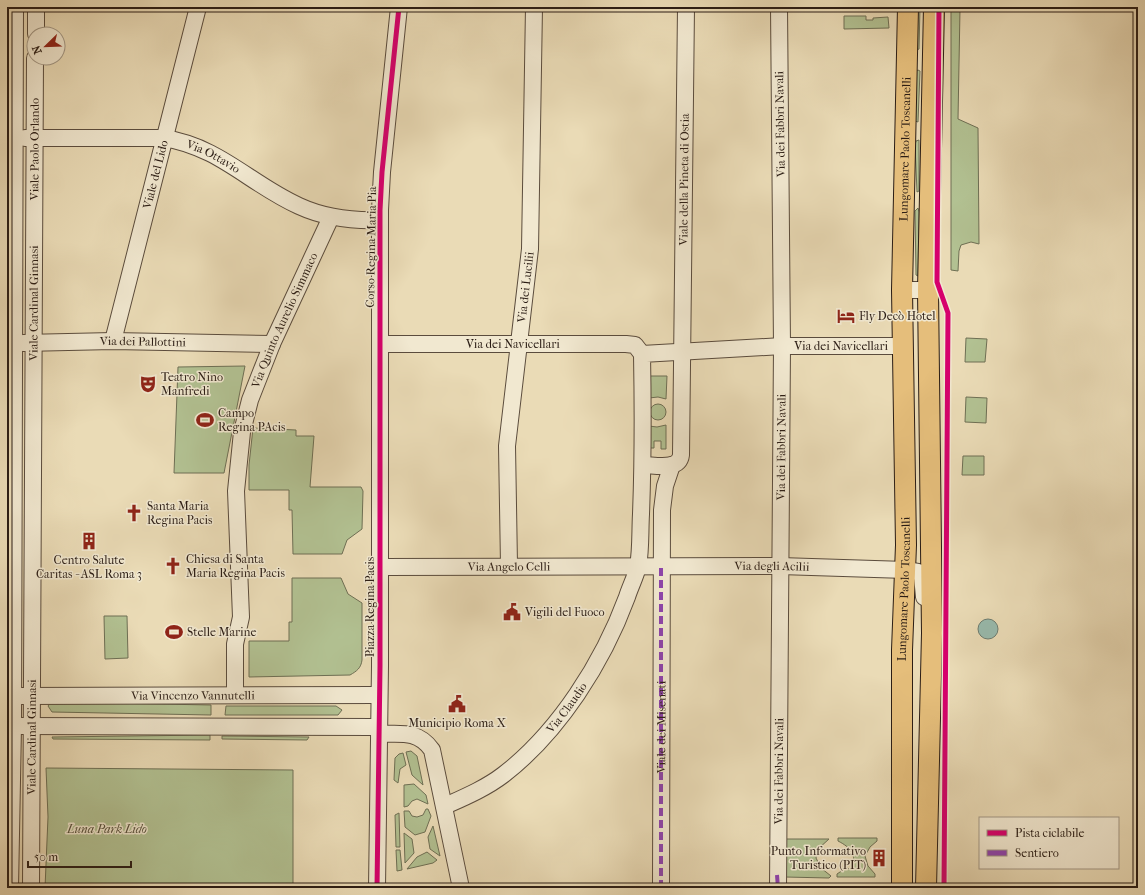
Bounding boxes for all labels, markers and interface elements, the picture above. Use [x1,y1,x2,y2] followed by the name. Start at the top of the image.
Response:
[26,26,66,66] north arrow
[29,43,45,56] text: N
[772,70,788,178] street label: Via dei Fabbri Navali
[896,76,914,222] street label: Lungomare Paolo Toscanelli
[27,98,42,201] street label: Viale Paolo Orlando
[676,113,692,246] street label: Viale della Pineta di Ostia
[184,137,243,176] street label: Via Ottavio
[140,139,171,211] street label: Viale del Lido
[363,186,379,308] street label: Corso Regina Maria Pia
[27,245,41,362] street label: Viale Cardinal Ginnasi
[248,250,320,391] street label: Via Quinto Aurelio Simmaco
[514,250,537,324] street label: Via dei Lucilii
[836,306,856,326] hotel icon: Fly Decò Hotel
[859,309,936,323] place label: Fly Decò Hotel
[99,334,187,349] street label: Via dei Pallottini
[465,337,560,351] street label: Via dei Navicellari
[793,339,889,353] street label: Via dei Navicellari
[161,370,223,398] place label: Teatro Nino Manfredi
[138,374,158,394] theatre icon: Teatro Nino Manfredi
[774,393,789,501] street label: Via dei Fabbri Navali
[218,406,286,434] place label: Campo Regina PAcis
[195,410,215,430] sports icon: Campo Regina PAcis
[147,499,213,527] place label: Santa Maria Regina Pacis
[124,503,144,523] church icon: Santa Maria Regina Pacis
[895,516,913,661] street label: Lungomare Paolo Toscanelli
[79,531,99,551] building icon: Centro Salute Caritas - ASL Roma 3
[186,552,285,580] place label: Chiesa di Santa Maria Regina Pacis
[36,553,142,581] place label: Centro Salute Caritas - ASL Roma 3
[163,556,183,576] church icon: Chiesa di Santa Maria Regina Pacis
[363,556,377,657] street label: Piazza Regina Pacis
[734,559,810,574] street label: Via degli Acilii
[467,560,551,574] street label: Via Angelo Celli
[502,602,522,622] public building icon: Vigili del Fuoco
[524,605,605,619] place label: Vigili del Fuoco
[164,622,184,642] sports icon: Stelle Marine
[187,625,257,639] place label: Stelle Marine
[24,679,39,796] street label: Viale Cardinal Ginnasi
[543,680,590,737] street label: Via Claudio
[654,680,669,774] street label: Viale dei Misenati
[130,688,255,703] street label: Via Vincenzo Vannutelli
[447,694,467,714] public building icon: Municipio Roma X
[408,716,506,730] place label: Municipio Roma X
[771,717,786,825] street label: Via dei Fabbri Navali
[979,817,1119,869] legend
[66,822,147,836] park label: Luna Park Lido
[1015,826,1084,840] text: Pista ciclabile
[28,843,131,869] scale bar
[771,844,866,872] place label: Punto Informativo Turistico (PIT)
[1015,846,1059,860] text: Sentiero
[869,848,889,868] building icon: Punto Informativo Turistico (PIT)
[34,850,58,864] text: 50 m

